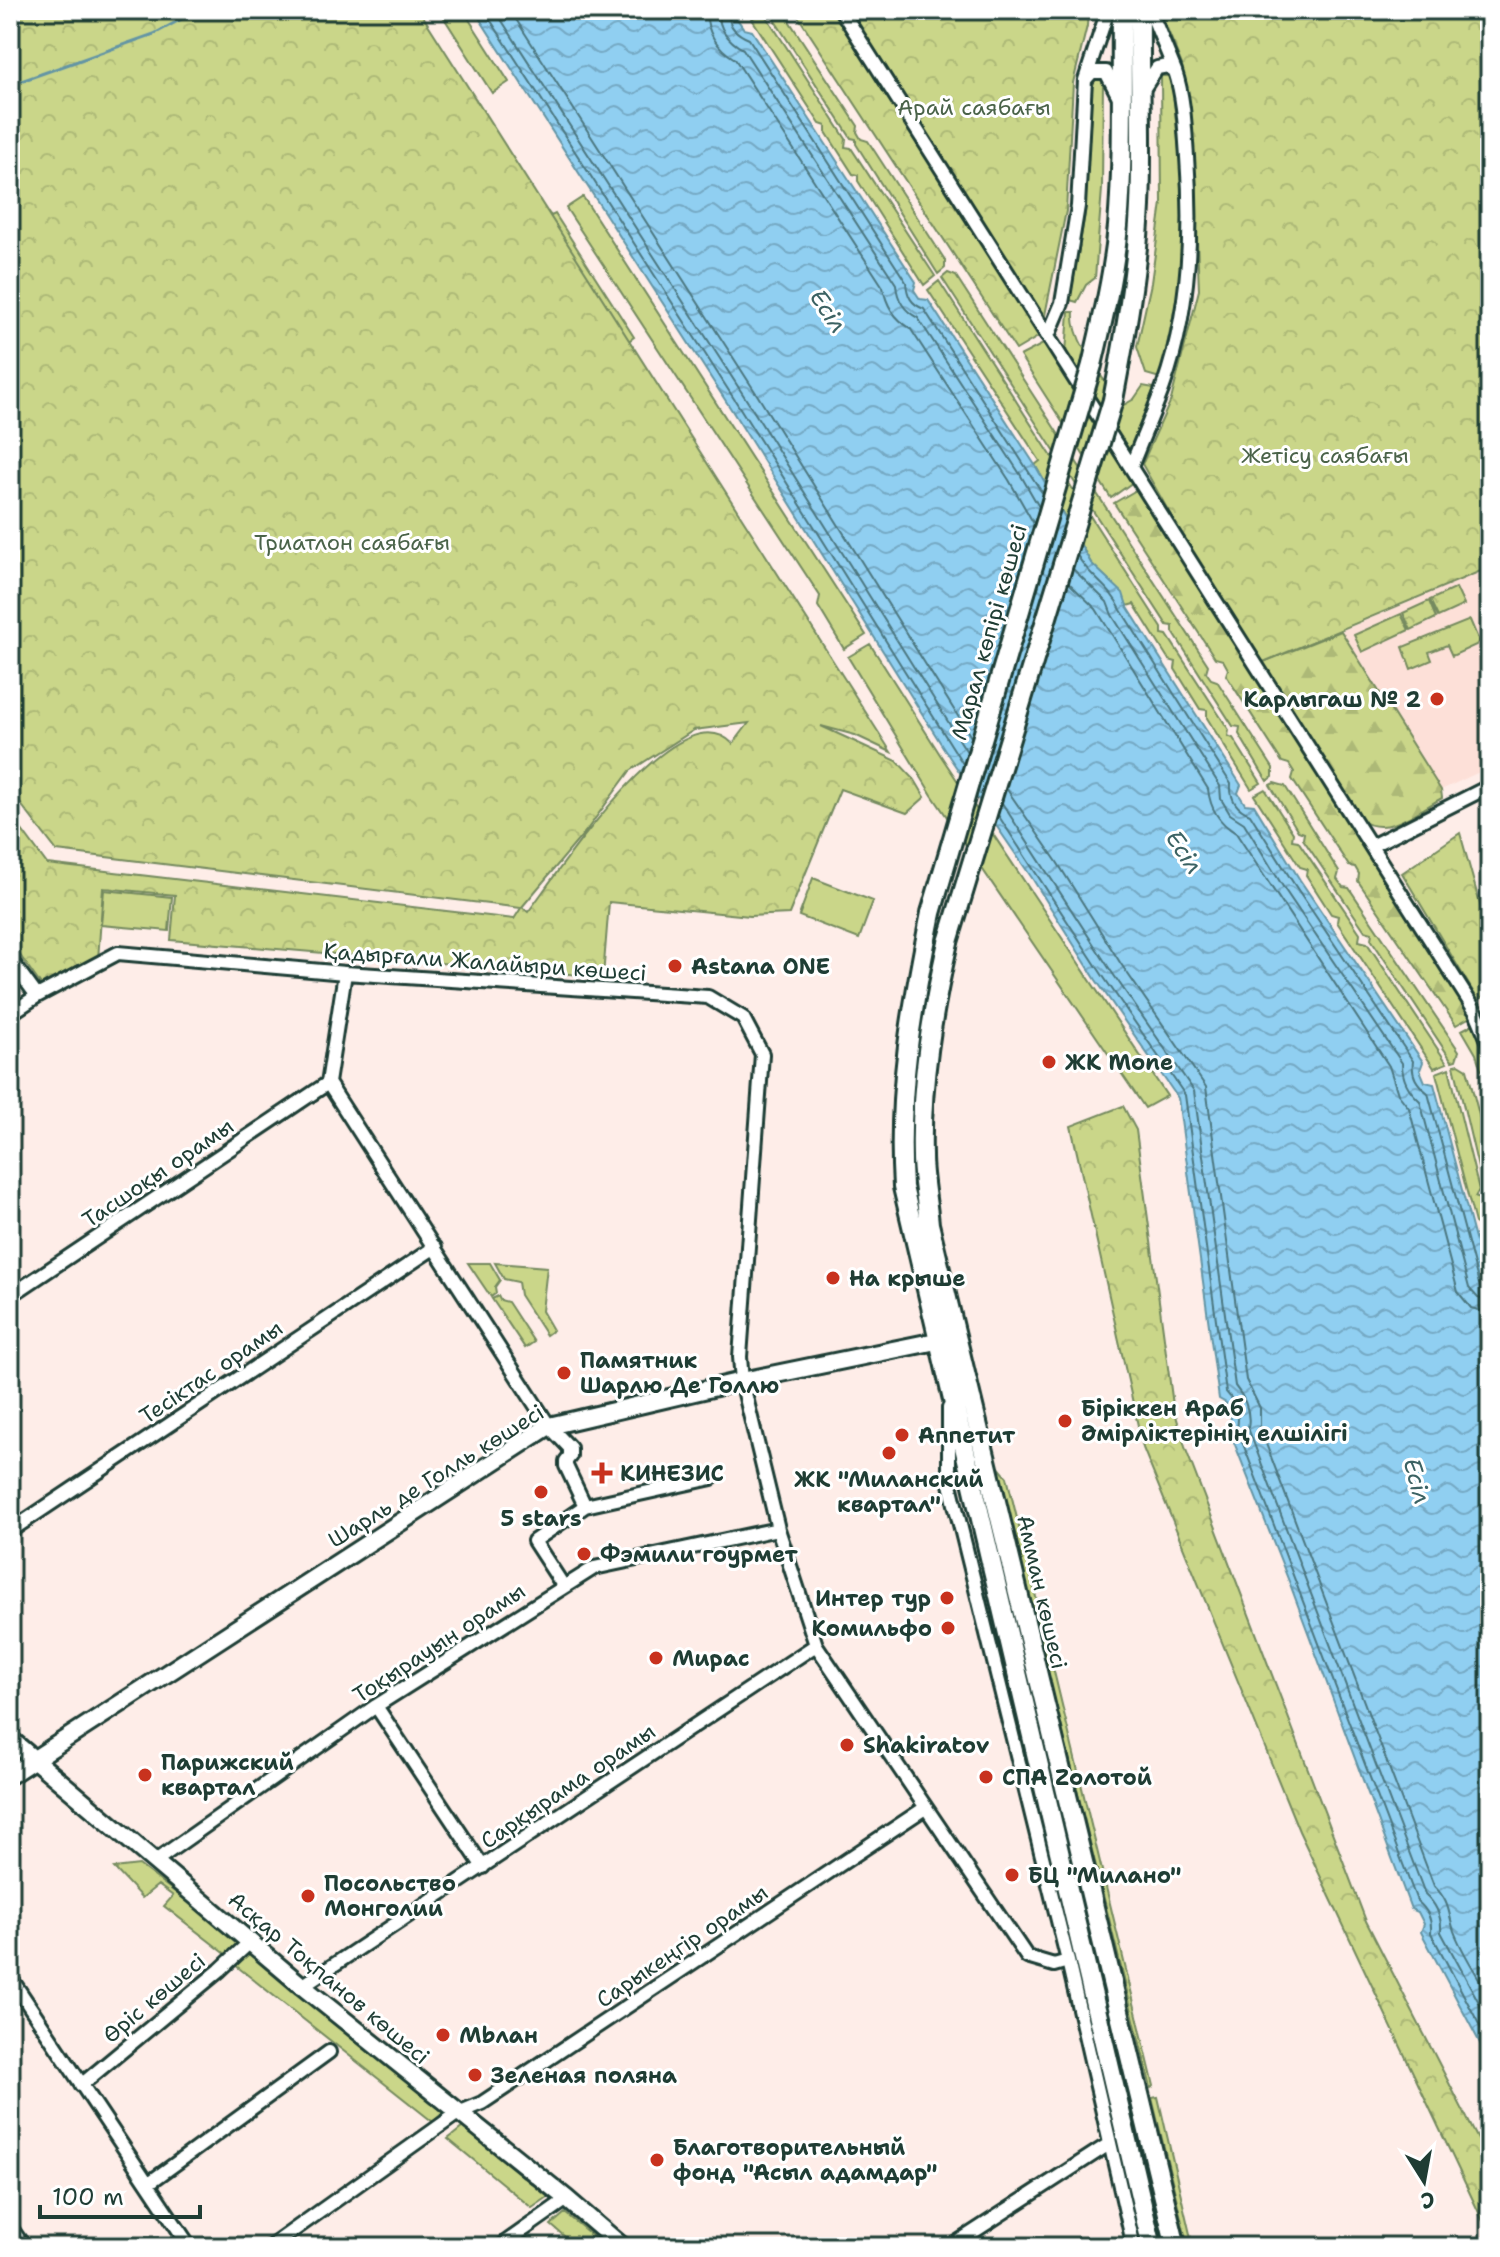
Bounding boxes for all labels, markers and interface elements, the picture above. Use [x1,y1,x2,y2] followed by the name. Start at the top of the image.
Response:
[897,93,1051,122] park label: Арай саябағы
[802,283,854,339] water label: Есіл
[1241,441,1409,470] park label: Жетісу саябағы
[944,521,1034,743] street label: Марал көпірі көшесі
[254,528,450,557] park label: Триатлон саябағы
[1243,685,1421,714] place label: Карлыгаш № 2
[1428,690,1446,708] marker: Карлыгаш № 2
[1158,824,1210,880] water label: Есіл
[323,936,647,988] street label: Қадырғали Жалайыри көшесі
[691,952,830,981] place label: Astana ONE
[666,957,684,975] marker: Astana ONE
[1065,1048,1173,1077] place label: ЖК Mone
[1040,1053,1058,1071] marker: ЖК Mone
[77,1112,239,1234] street label: Тасшоқы орамы
[849,1264,966,1293] place label: На крыше
[824,1269,842,1287] marker: На крыше
[134,1313,288,1431] street label: Тесіктас орамы
[580,1346,779,1400] place label: Памятник Шарлю Де Голлю
[555,1364,573,1382] marker: Памятник Шарлю Де Голлю
[1081,1394,1348,1448] place label: Біріккен Араб Әмірліктерінің елшілігі
[323,1398,549,1554] street label: Шарль де Голль көшесі
[1056,1412,1074,1430] marker: Біріккен Араб Әмірліктерінің елшілігі
[918,1421,1016,1450] place label: Аппетит
[893,1426,911,1444] marker: Аппетит
[880,1444,898,1462] marker: ЖК "Миланский квартал"
[1396,1454,1438,1508] water label: Есіл
[620,1459,724,1488] place label: КИНЕЗИС
[591,1462,613,1484] marker: КИНЕЗИС
[794,1465,984,1519] place label: ЖК "Миланский квартал"
[532,1483,550,1501] marker: 5 stars
[500,1504,582,1533] place label: 5 stars
[1010,1512,1074,1672] street label: Амман көшесі
[600,1540,798,1569] place label: Фэмили гоурмет
[575,1545,593,1563] marker: Фэмили гоурмет
[347,1576,531,1710] street label: Тоқырауын орамы
[815,1584,931,1613] place label: Интер тур
[938,1589,956,1607] marker: Интер тур
[811,1614,932,1643] place label: Комильфо
[939,1619,957,1637] marker: Комильфо
[672,1644,750,1673] place label: Мирас
[647,1649,665,1667] marker: Мирас
[475,1717,661,1855] street label: Сарқырама орамы
[863,1731,989,1760] place label: Shakiratov
[838,1736,856,1754] marker: Shakiratov
[161,1748,294,1802] place label: Парижский квартал
[1002,1763,1152,1792] place label: СПА Zолотой
[136,1766,154,1784] marker: Парижский квартал
[977,1768,995,1786] marker: СПА Zолотой
[1028,1861,1182,1890] place label: БЦ "Милано"
[1003,1866,1021,1884] marker: БЦ "Милано"
[324,1869,456,1923] place label: Посольство Монголии
[591,1878,773,2014] street label: Сарыкеңгір орамы
[222,1885,436,2071] street label: Асқар Тоқпанов көшесі
[299,1887,317,1905] marker: Посольство Монголии
[96,1946,212,2050] street label: Өріс көшесі
[459,2021,538,2050] place label: Мbлан
[434,2026,452,2044] marker: Мbлан
[491,2061,677,2090] place label: Зеленая поляна
[466,2066,484,2084] marker: Зеленая поляна
[673,2133,938,2187] place label: Благотворительный фонд "Асыл адамдар"
[1384,2141,1464,2221] north arrow
[648,2151,666,2169] marker: Благотворительный фонд "Асыл адамдар"
[40,2169,200,2219] scale bar
[52,2181,124,2213] text: 100 m
[1418,2185,1437,2216] text: С

